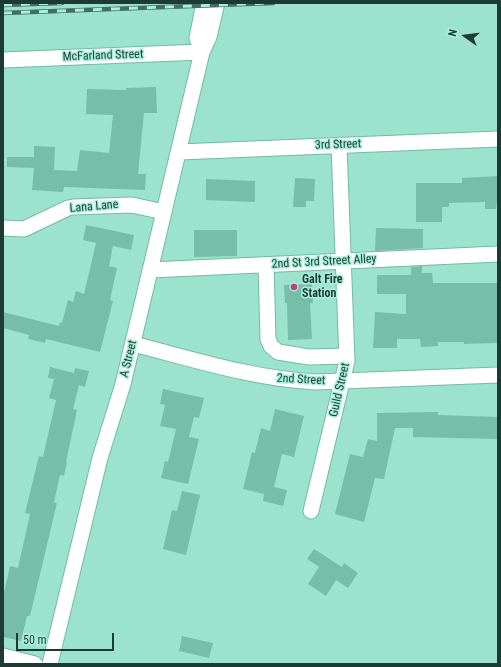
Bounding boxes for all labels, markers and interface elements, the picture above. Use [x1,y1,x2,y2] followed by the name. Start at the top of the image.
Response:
[445,16,485,56] north arrow
[446,28,460,38] text: N
[62,47,144,65] street label: McFarland Street
[315,137,361,153] street label: 3rd Street
[69,198,119,216] street label: Lana Lane
[271,252,377,272] street label: 2nd St 3rd Street Alley
[302,273,342,301] place label: Galt Fire Station
[289,282,299,292] marker: Galt Fire Station
[117,339,141,379] street label: A Street
[327,361,353,419] street label: Guild Street
[276,372,326,388] street label: 2nd Street
[18,625,116,651] scale bar
[23,633,47,647] text: 50 m

